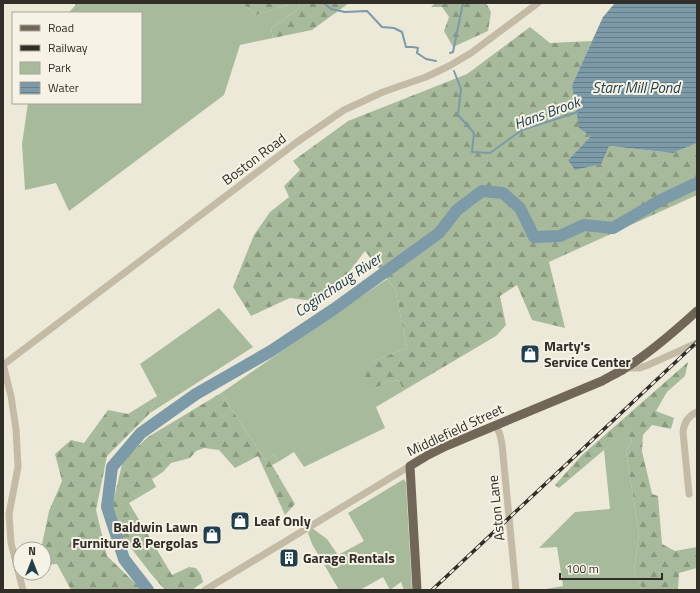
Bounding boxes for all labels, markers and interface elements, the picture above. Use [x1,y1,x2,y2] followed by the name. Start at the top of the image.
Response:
[12,12,142,104] legend
[48,18,74,37] text: Road
[48,38,88,57] text: Railway
[48,58,71,77] text: Park
[592,76,681,99] water label: Starr Mill Pond
[48,78,79,97] text: Water
[511,89,585,135] water label: Hans Brook
[217,127,290,190] street label: Boston Road
[289,246,388,322] water label: Coginchaug River
[544,335,631,372] place label: Marty's Service Center
[519,343,541,365] shop icon: Marty's Service Center
[403,398,507,461] street label: Middlefield Street
[482,474,509,542] street label: Aston Lane
[229,510,251,532] shop icon: Leaf Only
[254,510,311,531] place label: Leaf Only
[72,516,198,553] place label: Baldwin Lawn Furniture & Pergolas
[201,524,223,546] shop icon: Baldwin Lawn Furniture & Pergolas
[12,541,52,581] north arrow
[28,543,36,559] text: N
[278,547,300,569] building icon: Garage Rentals
[303,547,395,568] place label: Garage Rentals
[560,555,662,581] scale bar
[566,559,599,578] text: 100 m

